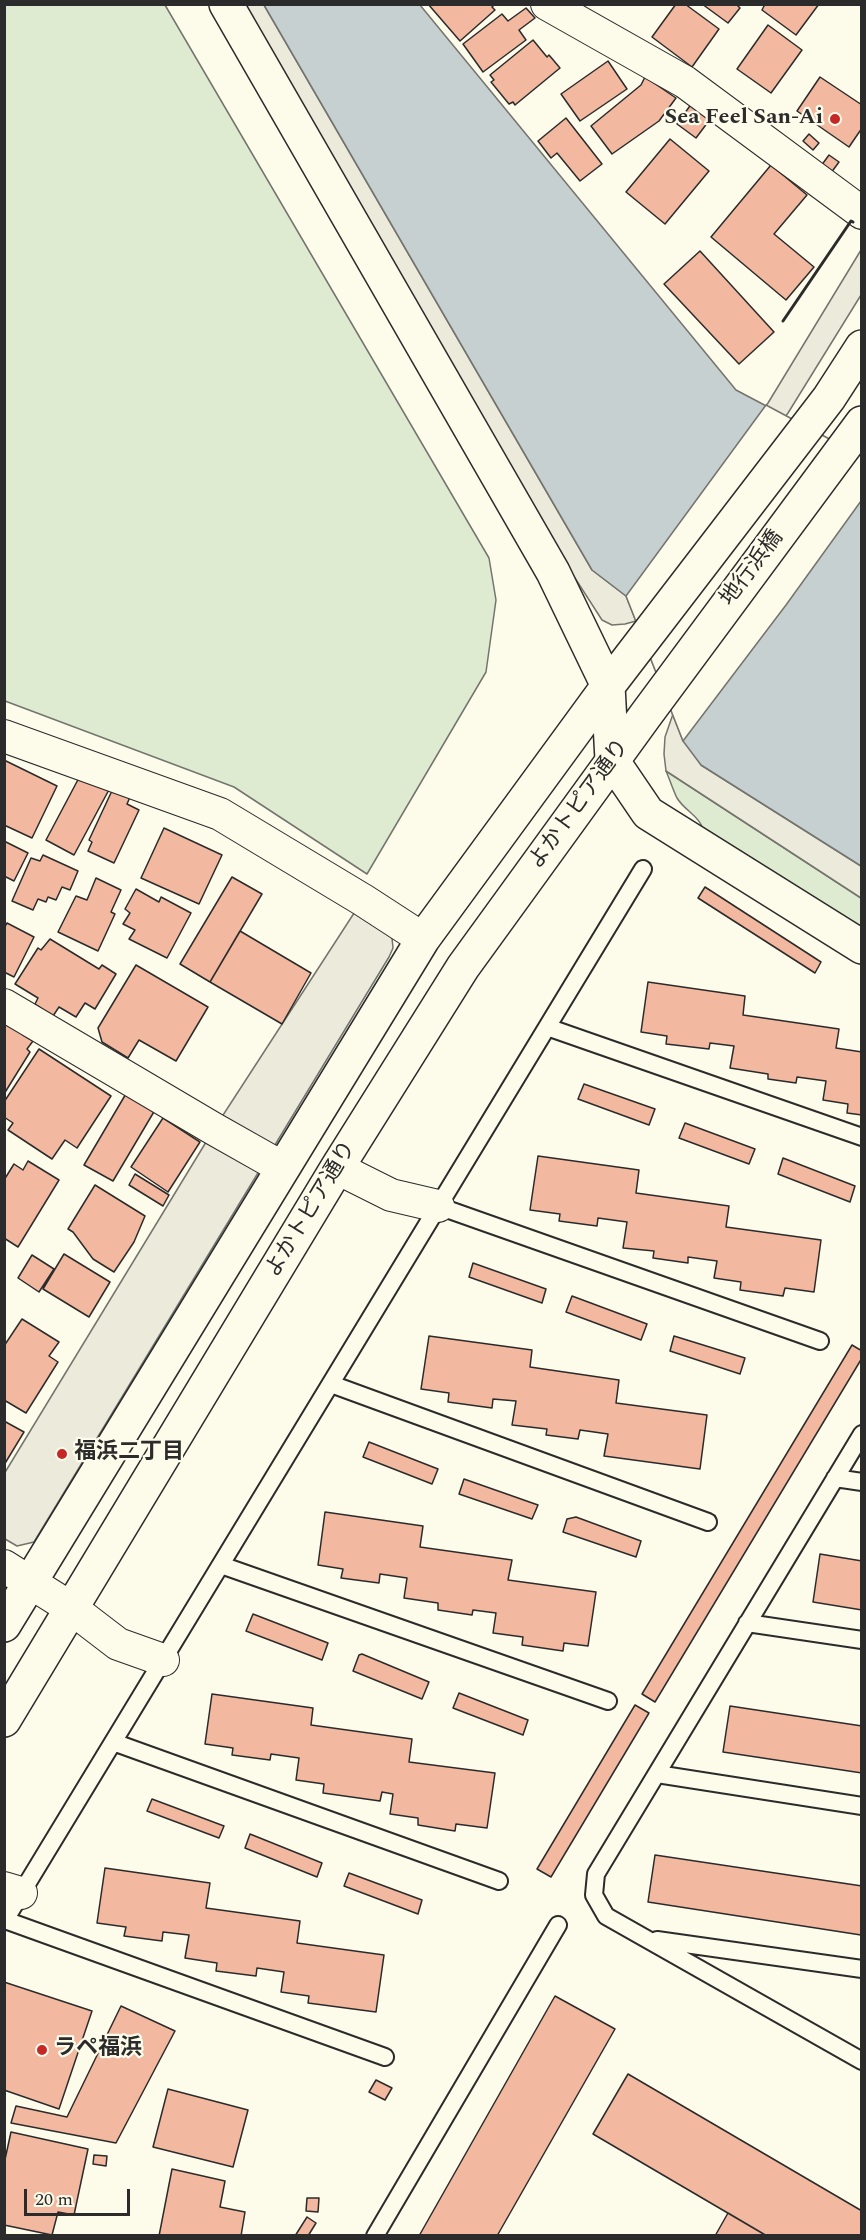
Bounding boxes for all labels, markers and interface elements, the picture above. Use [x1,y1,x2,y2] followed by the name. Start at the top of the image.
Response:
[664,106,823,132] place label: Sea Feel San-Ai
[828,112,842,126] marker: Sea Feel San-Ai
[716,526,790,612] street label: 地行浜橋
[524,735,636,875] street label: よかトピア通り
[261,1137,363,1283] street label: よかトピア通り
[74,1441,184,1467] place label: 福浜二丁目
[55,1447,69,1461] marker: 福浜二丁目
[54,2037,142,2063] place label: ラペ福浜
[35,2043,49,2057] marker: ラペ福浜
[27,2177,134,2215] scale bar
[35,2186,73,2213] text: 20 m

